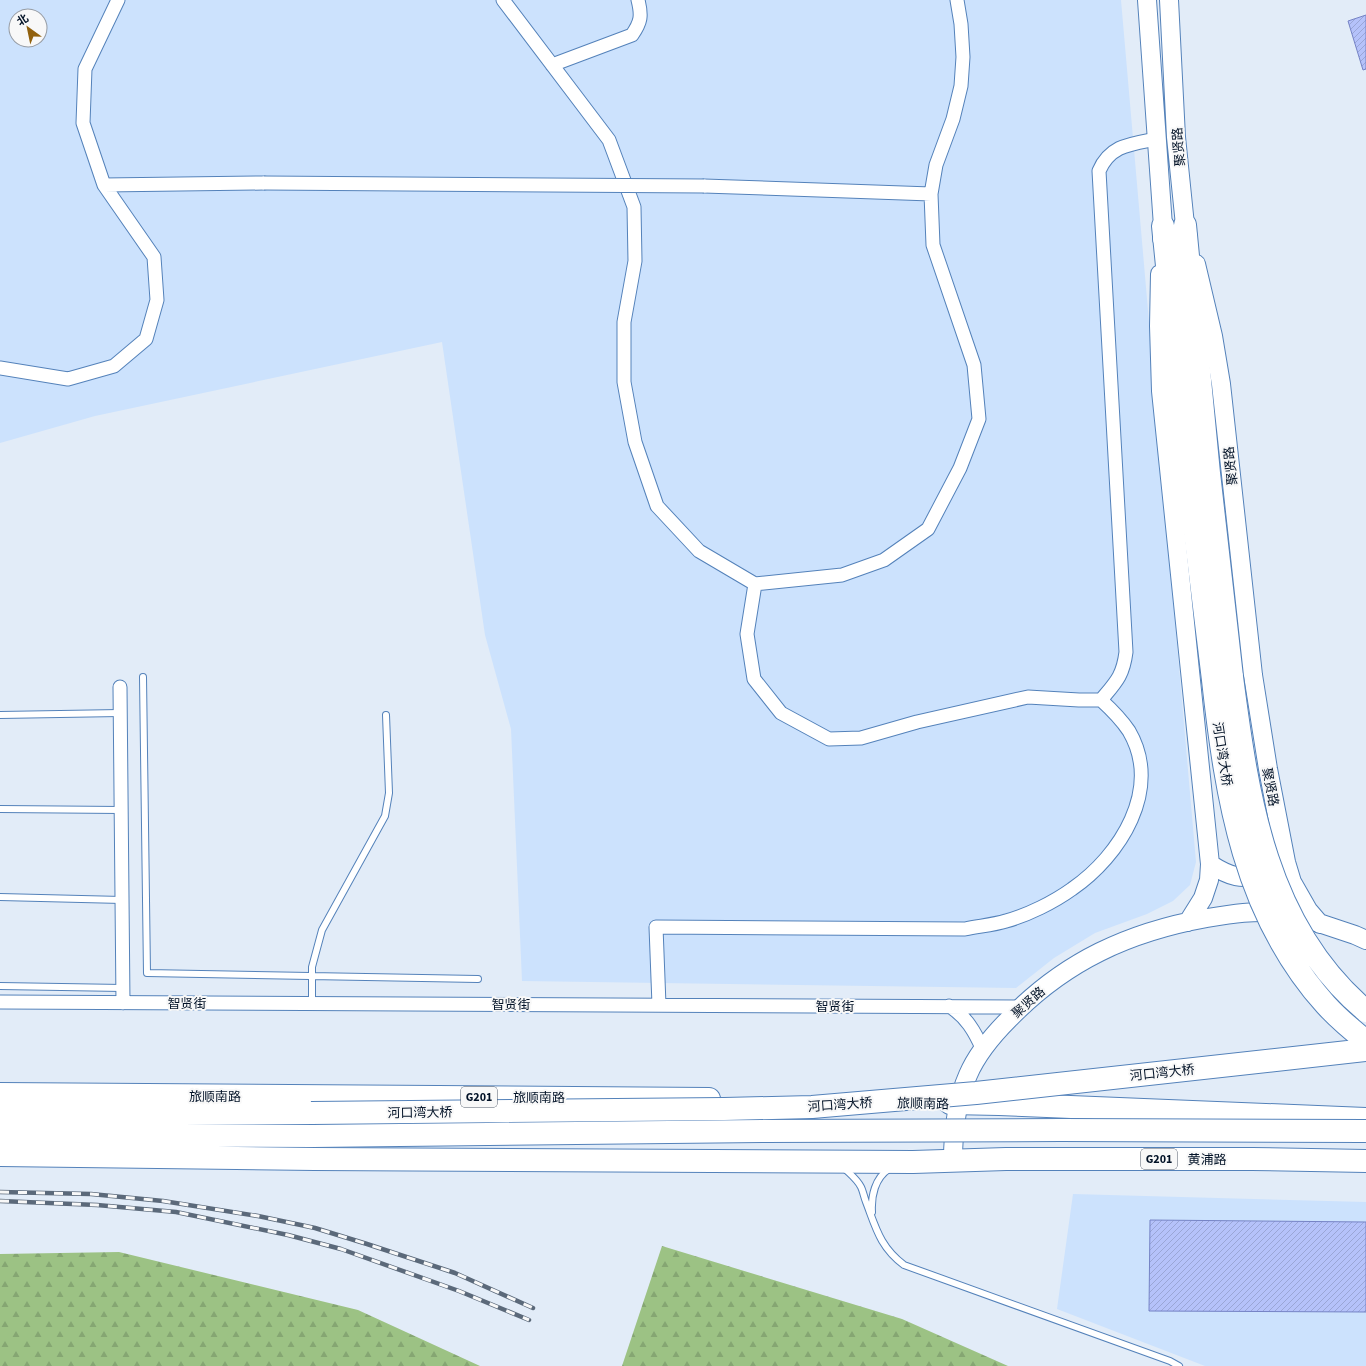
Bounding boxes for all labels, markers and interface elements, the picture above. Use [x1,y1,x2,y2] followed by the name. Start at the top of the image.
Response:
[8,8,48,48] north arrow
[14,11,32,29] text: 北
[1168,127,1190,167] street label: 聚贤路
[1220,446,1242,486] street label: 聚贤路
[1208,721,1236,788] street label: 河口湾大桥
[1257,766,1283,808] street label: 聚贤路
[1008,983,1049,1022] street label: 聚贤路
[167,995,207,1013] street label: 智贤街
[491,996,531,1014] street label: 智贤街
[815,998,855,1016] street label: 智贤街
[1129,1061,1195,1085] street label: 河口湾大桥
[461,1087,497,1107] road number: G201
[189,1088,241,1106] street label: 旅顺南路
[513,1089,565,1107] street label: 旅顺南路
[807,1094,873,1116] street label: 河口湾大桥
[897,1095,949,1113] street label: 旅顺南路
[387,1103,453,1123] street label: 河口湾大桥
[1141,1149,1177,1169] road number: G201
[1187,1151,1227,1169] street label: 黄浦路

